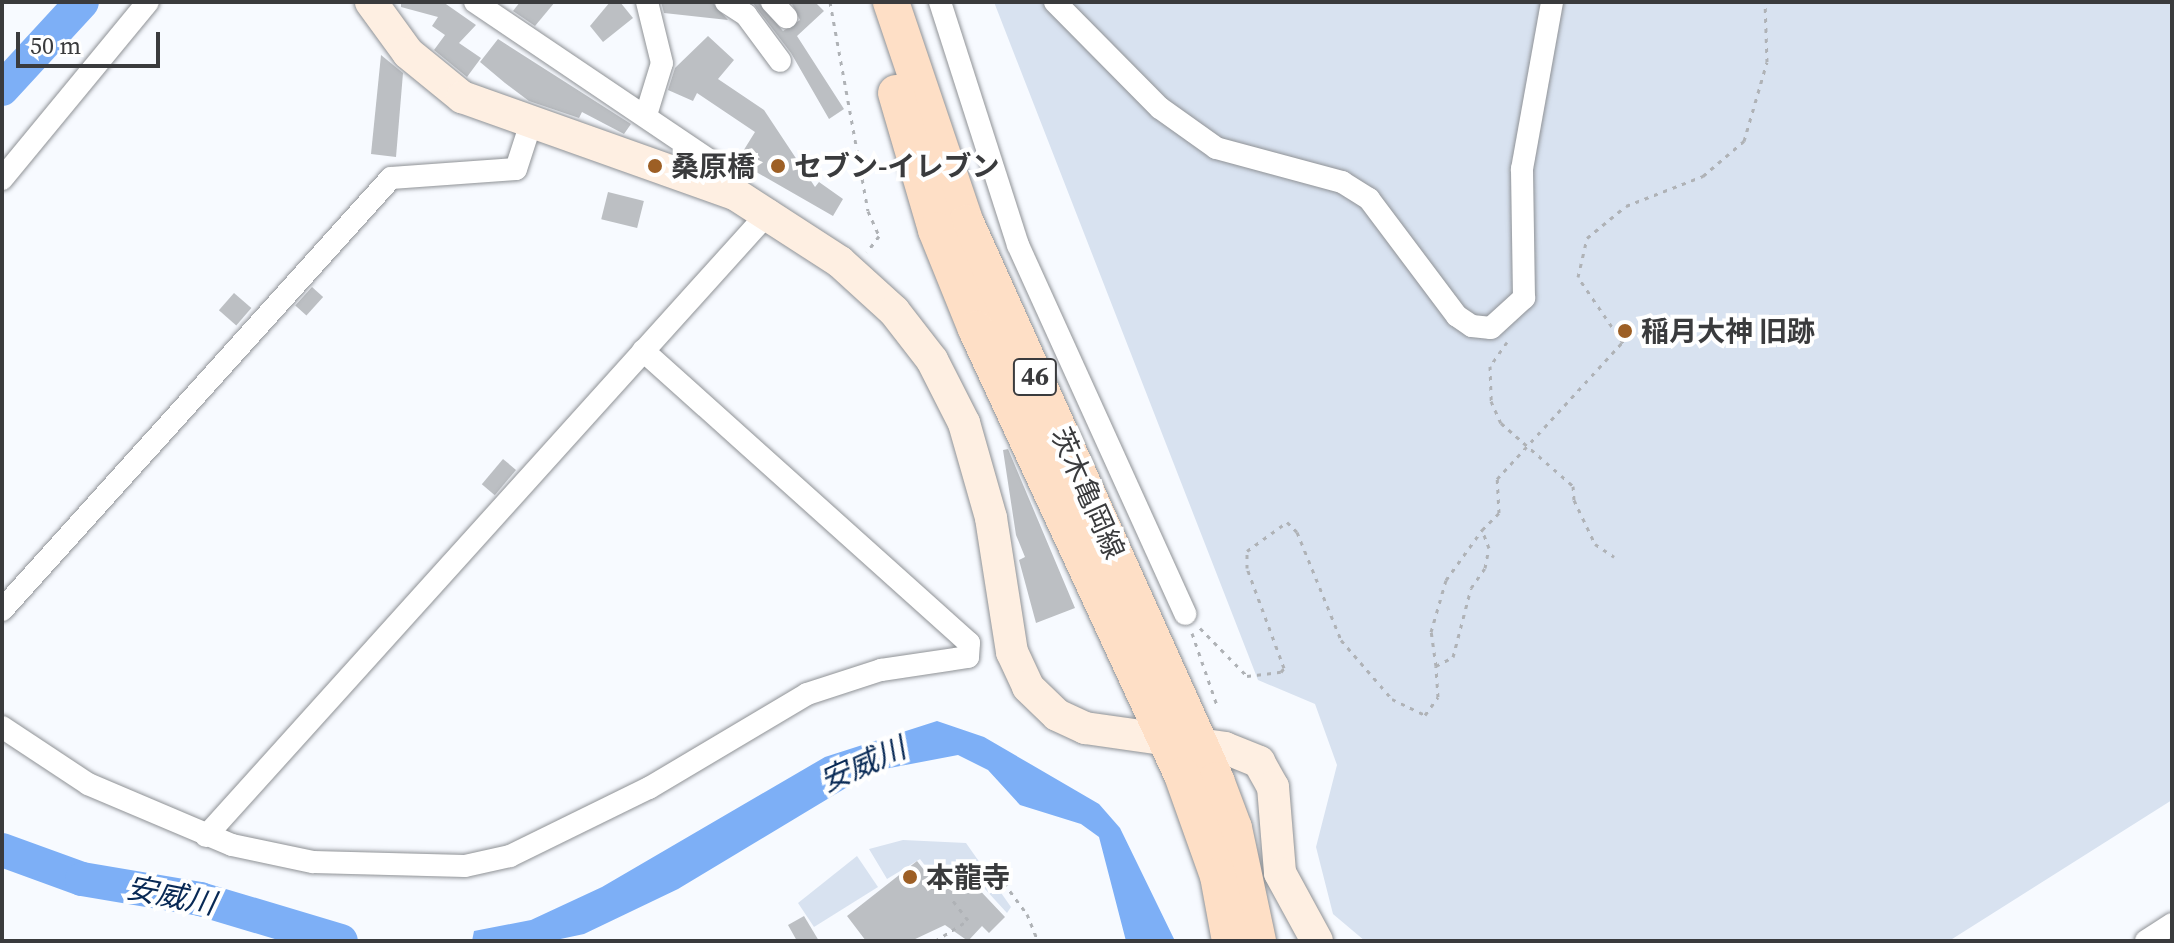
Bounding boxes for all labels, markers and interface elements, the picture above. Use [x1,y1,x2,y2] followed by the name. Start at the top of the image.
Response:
[20,16,164,66] scale bar
[30,29,81,62] text: 50 m
[671,149,755,183] place label: 桑原橋
[794,149,999,183] place label: セブン-イレブン
[646,157,664,175] marker: 桑原橋
[769,157,787,175] marker: セブン-イレブン
[1641,314,1815,348] place label: 稲月大神 旧跡
[1616,322,1634,340] marker: 稲月大神 旧跡
[1011,355,1059,399] road number: 46
[1044,422,1132,564] street label: 茨木亀岡線
[815,730,911,800] water label: 安威川
[926,860,1010,894] place label: 本龍寺
[901,868,919,886] marker: 本龍寺
[123,870,219,922] water label: 安威川

